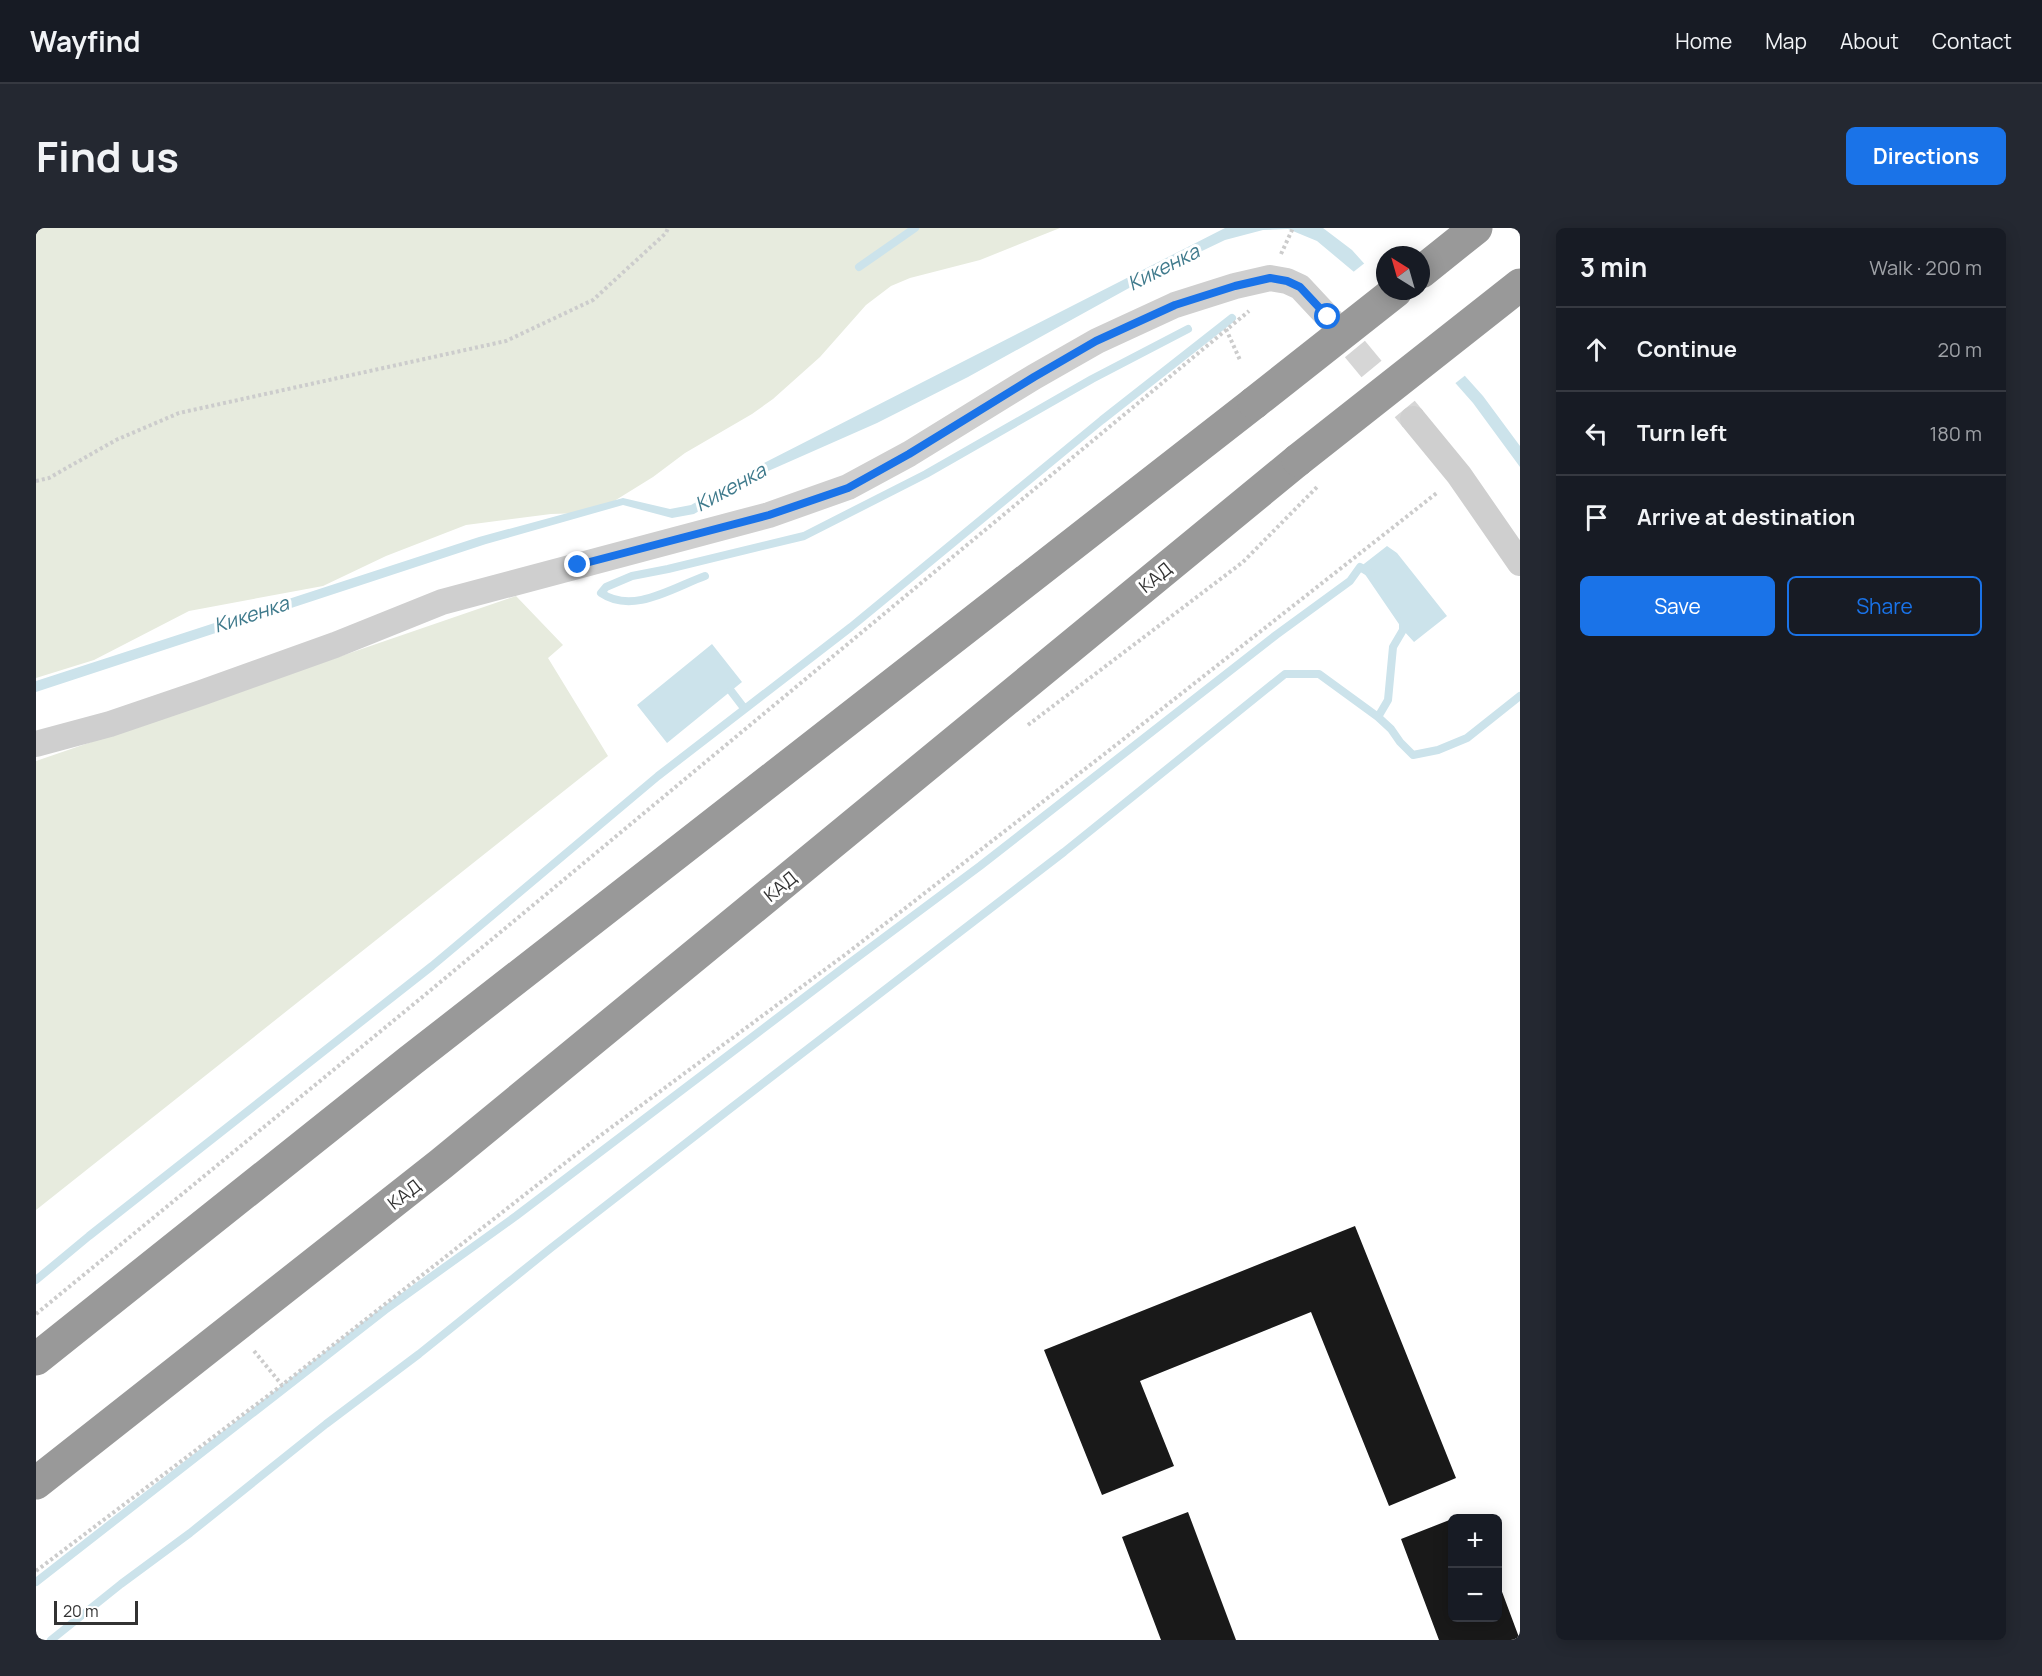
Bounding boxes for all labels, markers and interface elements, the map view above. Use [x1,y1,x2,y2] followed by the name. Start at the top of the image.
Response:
[30,22,140,60] text: Wayfind
[1675,27,1732,55] text: Home
[1765,27,1807,55] text: Map
[1840,27,1899,55] text: About
[1932,27,2012,55] text: Contact
[36,127,179,185] text: Find us
[1846,127,2006,185] button: Directions
[1122,237,1204,297] water label: Кикенка
[1376,246,1430,300] north arrow
[1580,249,1647,285] text: 3 min
[1869,254,1982,281] text: Walk · 200 m
[1314,303,1340,329] route start
[1580,333,1613,366] icon: ahead
[1637,334,1737,364] text: Continue
[1937,336,1982,363] text: 20 m
[1580,417,1613,450] icon: left
[1637,418,1727,448] text: Turn left
[1929,420,1982,447] text: 180 m
[690,456,771,518] water label: Кикенка
[1580,501,1613,534] icon: arrive
[1637,502,1855,532] text: Arrive at destination
[564,551,590,577] route end
[1133,556,1177,598] street label: КАД
[1580,576,1775,636] button: Save
[1787,576,1982,636] button: Share
[210,589,293,639] water label: Кикенка
[758,865,802,907] street label: КАД
[382,1173,426,1215] street label: КАД
[1448,1514,1502,1622] map controls
[1448,1514,1502,1568] button: +
[1448,1568,1502,1622] button: −
[54,1598,138,1626] scale bar
[63,1600,99,1622] text: 20 m

